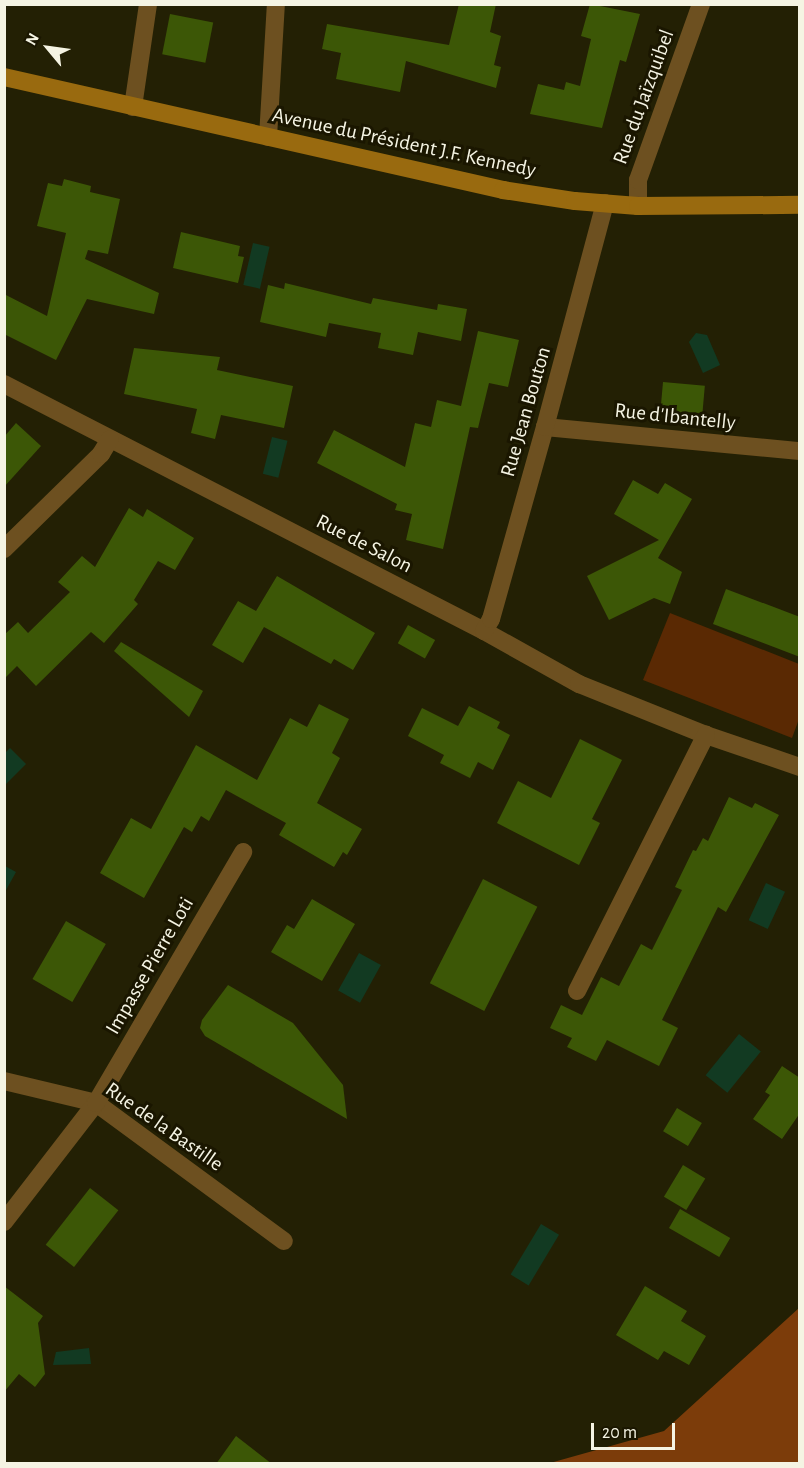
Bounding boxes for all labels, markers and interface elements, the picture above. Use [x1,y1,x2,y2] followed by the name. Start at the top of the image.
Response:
[18,18,78,78] north arrow
[608,26,680,168] street label: Rue du Jaïzquibel
[23,31,42,48] text: N
[270,103,538,183] street label: Avenue du Président J.F. Kennedy
[495,344,557,480] street label: Rue Jean Bouton
[613,398,737,436] street label: Rue d'Ibantelly
[312,509,416,579] street label: Rue de Salon
[101,893,199,1039] street label: Impasse Pierre Loti
[100,1077,228,1177] street label: Rue de la Bastille
[594,1411,678,1449] scale bar
[602,1424,637,1442] text: 20 m

